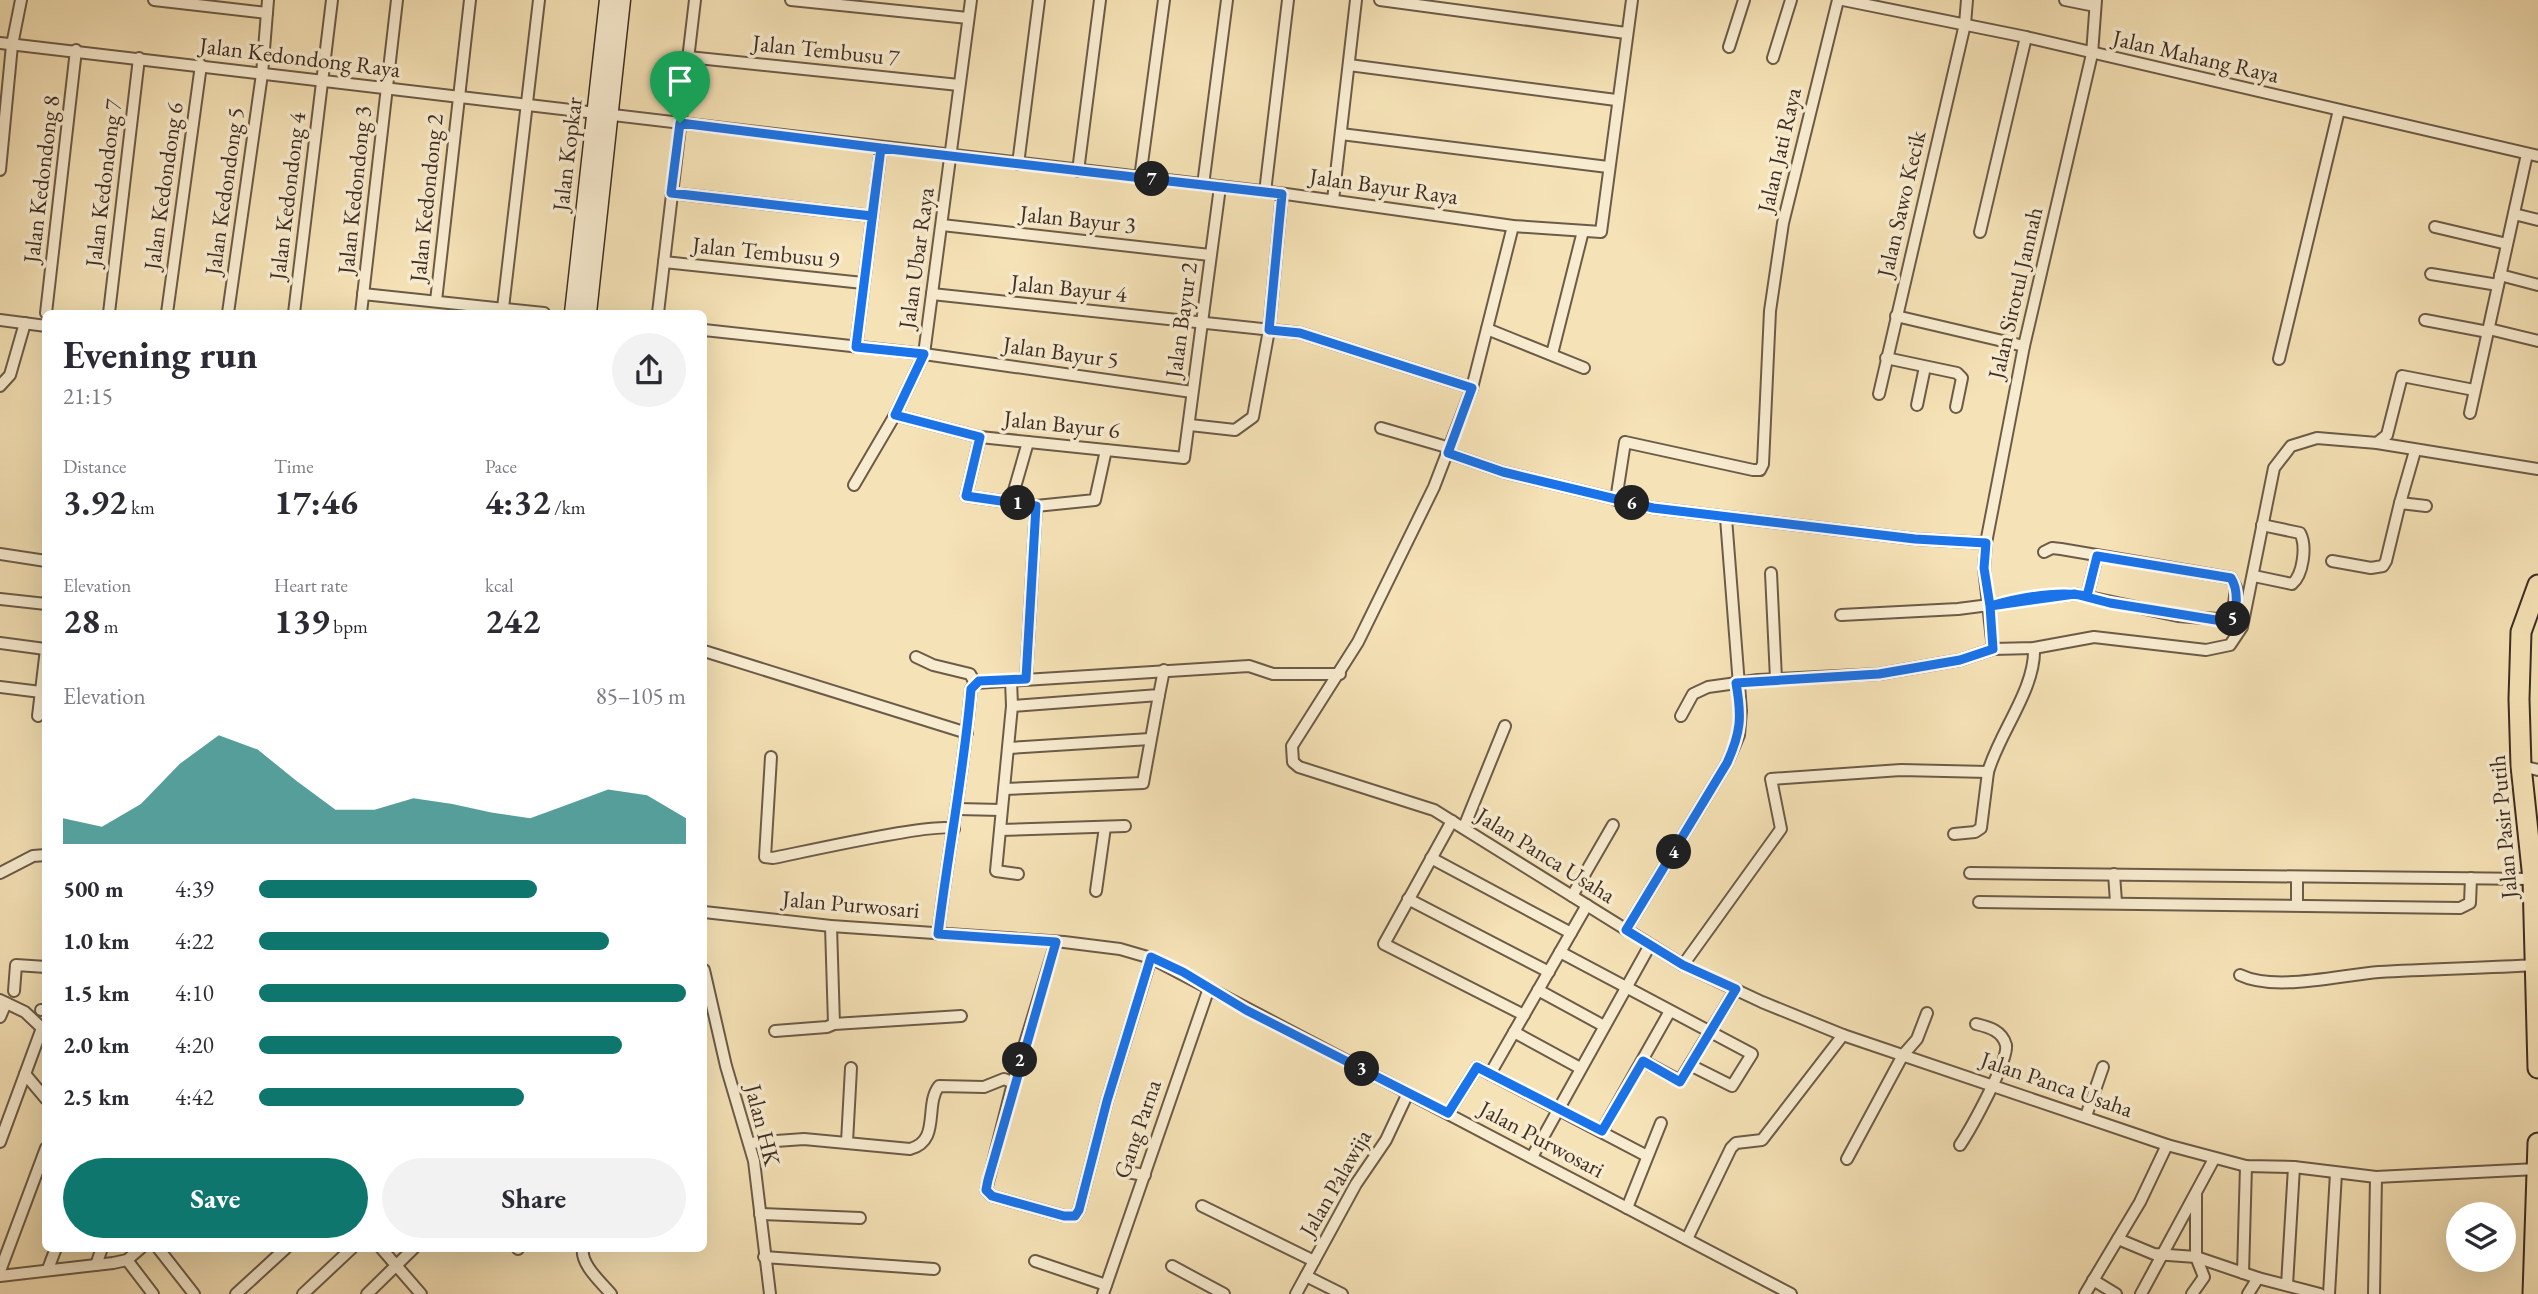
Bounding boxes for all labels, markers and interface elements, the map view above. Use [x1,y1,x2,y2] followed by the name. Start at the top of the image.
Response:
[2108,22,2283,90] street label: Jalan Mahang Raya
[749,27,902,73] street label: Jalan Tembusu 7
[196,30,403,84] street label: Jalan Kedondong Raya
[650,51,710,123] pin
[661,62,699,100] icon: arrive
[1750,84,1808,217] street label: Jalan Jati Raya
[16,93,66,267] street label: Jalan Kedondong 8
[545,95,589,215] street label: Jalan Kopkar
[78,96,128,271] street label: Jalan Kedondong 7
[136,100,190,274] street label: Jalan Kedondong 6
[330,104,378,278] street label: Jalan Kedondong 3
[197,105,251,279] street label: Jalan Kedondong 5
[262,109,312,284] street label: Jalan Kedondong 4
[402,112,450,286] street label: Jalan Kedondong 2
[1869,127,1933,282] street label: Jalan Sawo Kecik
[1306,160,1461,211] street label: Jalan Bayur Raya
[1134,162,1170,196] pin: 7
[1146,166,1157,191] text: 7
[891,185,941,333] street label: Jalan Ubar Raya
[1017,198,1137,240] street label: Jalan Bayur 3
[1980,204,2049,384] street label: Jalan Sirotul Jannah
[689,229,841,275] street label: Jalan Tembusu 9
[1158,260,1204,382] street label: Jalan Bayur 2
[1008,267,1129,309] street label: Jalan Bayur 4
[999,329,1121,375] street label: Jalan Bayur 5
[63,330,258,379] text: Evening run
[612,333,686,407] button: share
[63,381,113,411] text: 21:15
[1001,403,1121,445] street label: Jalan Bayur 6
[63,454,126,479] text: Distance
[274,454,314,479] text: Time
[485,454,517,479] text: Pace
[63,479,127,524] text: 3.92
[274,479,358,524] text: 17:46
[485,479,550,524] text: 4:32
[1000,486,1036,520] pin: 1
[1614,486,1650,520] pin: 6
[1012,490,1023,515] text: 1
[1626,490,1637,515] text: 6
[127,495,155,520] text: km
[550,495,586,520] text: /km
[63,573,131,598] text: Elevation
[274,573,348,598] text: Heart rate
[485,573,514,598] text: kcal
[63,598,100,643] text: 28
[274,598,330,643] text: 139
[485,598,541,643] text: 242
[2216,602,2250,636] pin: 5
[2227,606,2238,631] text: 5
[100,614,119,639] text: m
[330,614,368,639] text: bpm
[63,681,146,711] text: Elevation
[596,681,686,711] text: 85–105 m
[2482,754,2524,902] street label: Jalan Pasir Putih
[1469,799,1622,910] street label: Jalan Panca Usaha
[1656,834,1692,870] pin: 4
[1668,839,1679,864] text: 4
[63,874,124,904] text: 500 m
[175,874,214,904] text: 4:39
[779,883,921,925] street label: Jalan Purwosari
[63,926,130,956] text: 1.0 km
[175,926,214,956] text: 4:22
[63,978,130,1008] text: 1.5 km
[175,978,214,1008] text: 4:10
[63,1030,130,1060] text: 2.0 km
[175,1030,214,1060] text: 4:20
[1002,1042,1038,1078] pin: 2
[1975,1043,2138,1124] street label: Jalan Panca Usaha
[1014,1047,1025,1072] text: 2
[1344,1052,1380,1086] pin: 3
[1356,1056,1367,1081] text: 3
[1106,1075,1168,1182] street label: Gang Parna
[738,1079,788,1169] street label: Jalan HK
[63,1082,130,1112] text: 2.5 km
[175,1082,214,1112] text: 4:42
[1473,1093,1610,1185] street label: Jalan Purwosari
[1291,1123,1378,1244] street label: Jalan Palawija
[63,1158,368,1238] button: Save
[382,1158,686,1238] button: Share
[2446,1202,2516,1272] map controls
[2446,1202,2516,1272] button: layers

